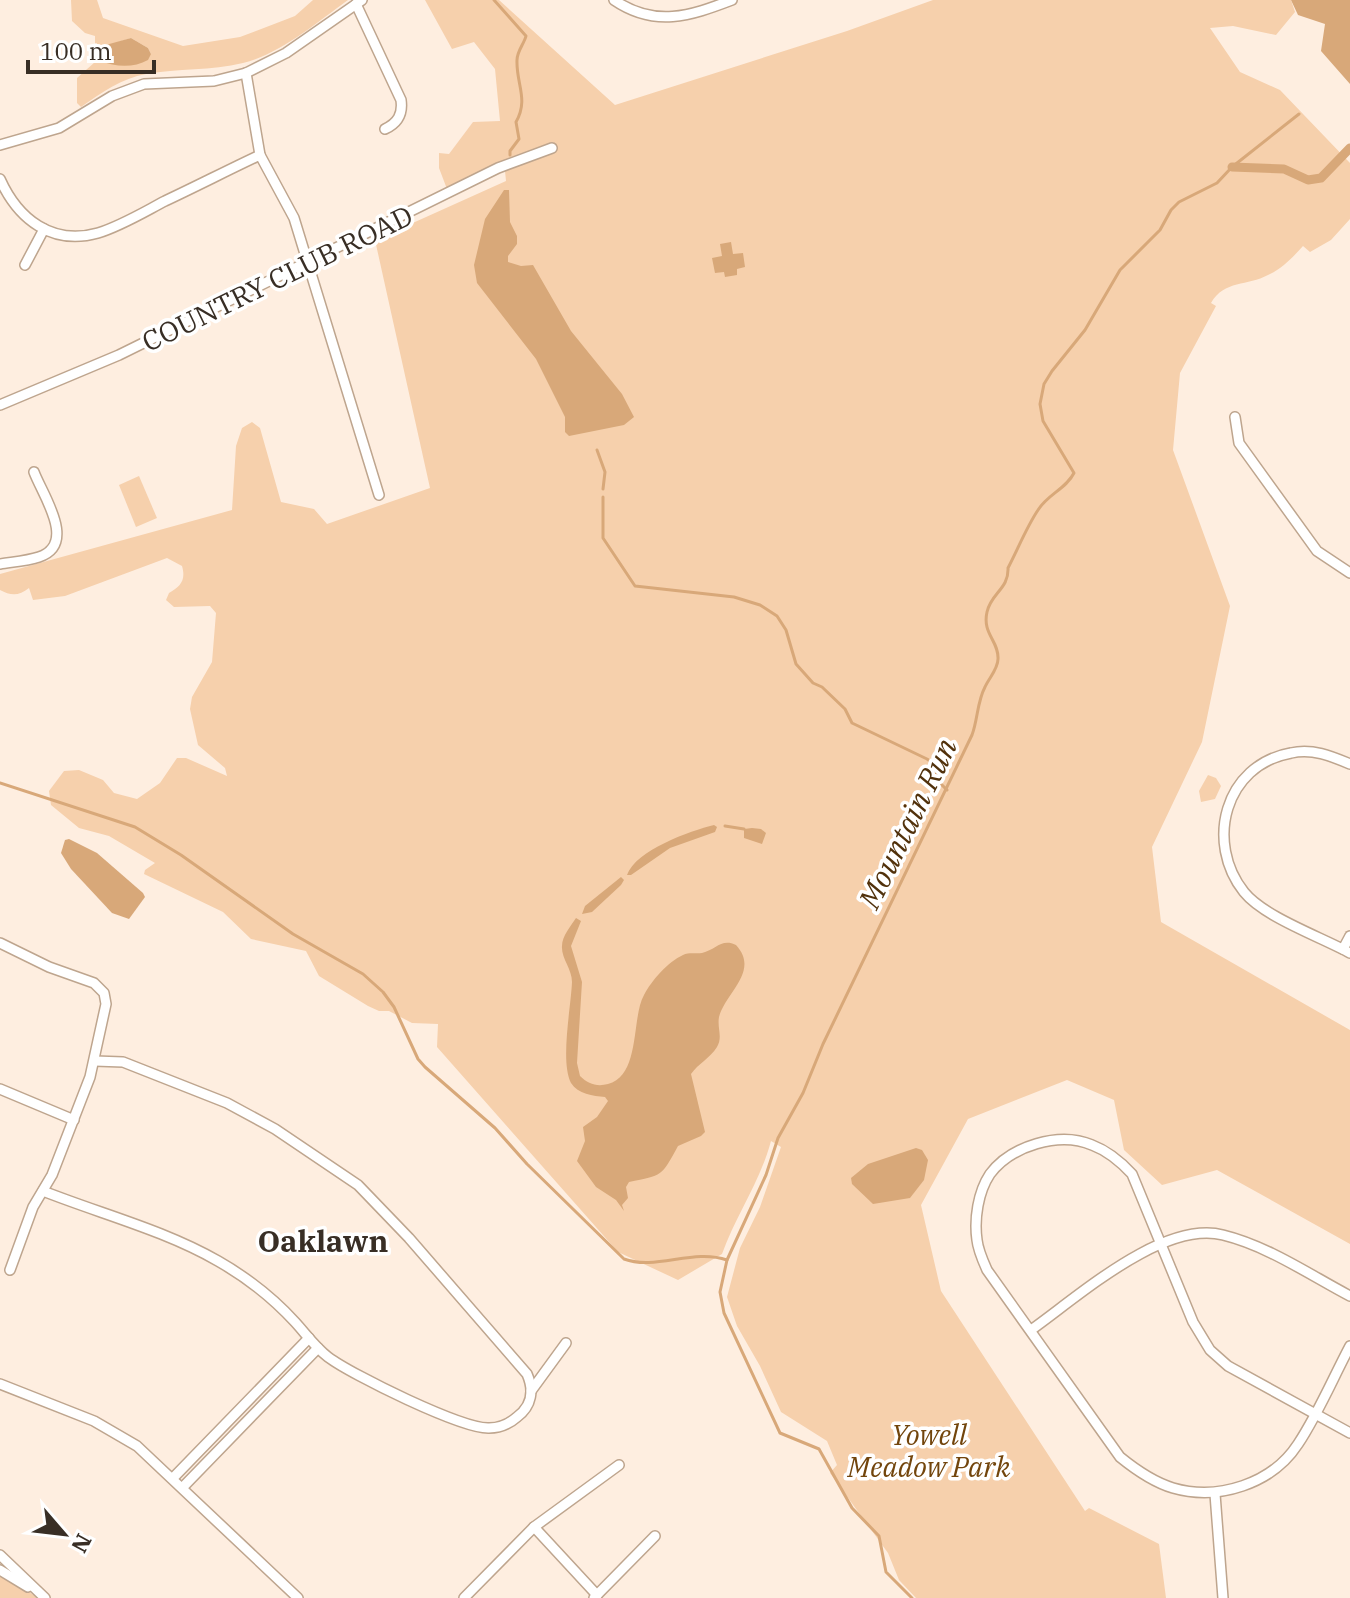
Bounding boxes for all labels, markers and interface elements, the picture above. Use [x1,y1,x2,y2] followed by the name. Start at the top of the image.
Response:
[28,24,154,74] scale bar
[40,35,112,67] text: 100 m
[135,196,419,360] street label: COUNTRY CLUB ROAD
[849,731,965,915] water label: Mountain Run
[258,1221,389,1260] district label: Oaklawn
[847,1416,1011,1485] park label: Yowell Meadow Park
[24,1494,104,1574] north arrow
[65,1529,99,1558] text: N

